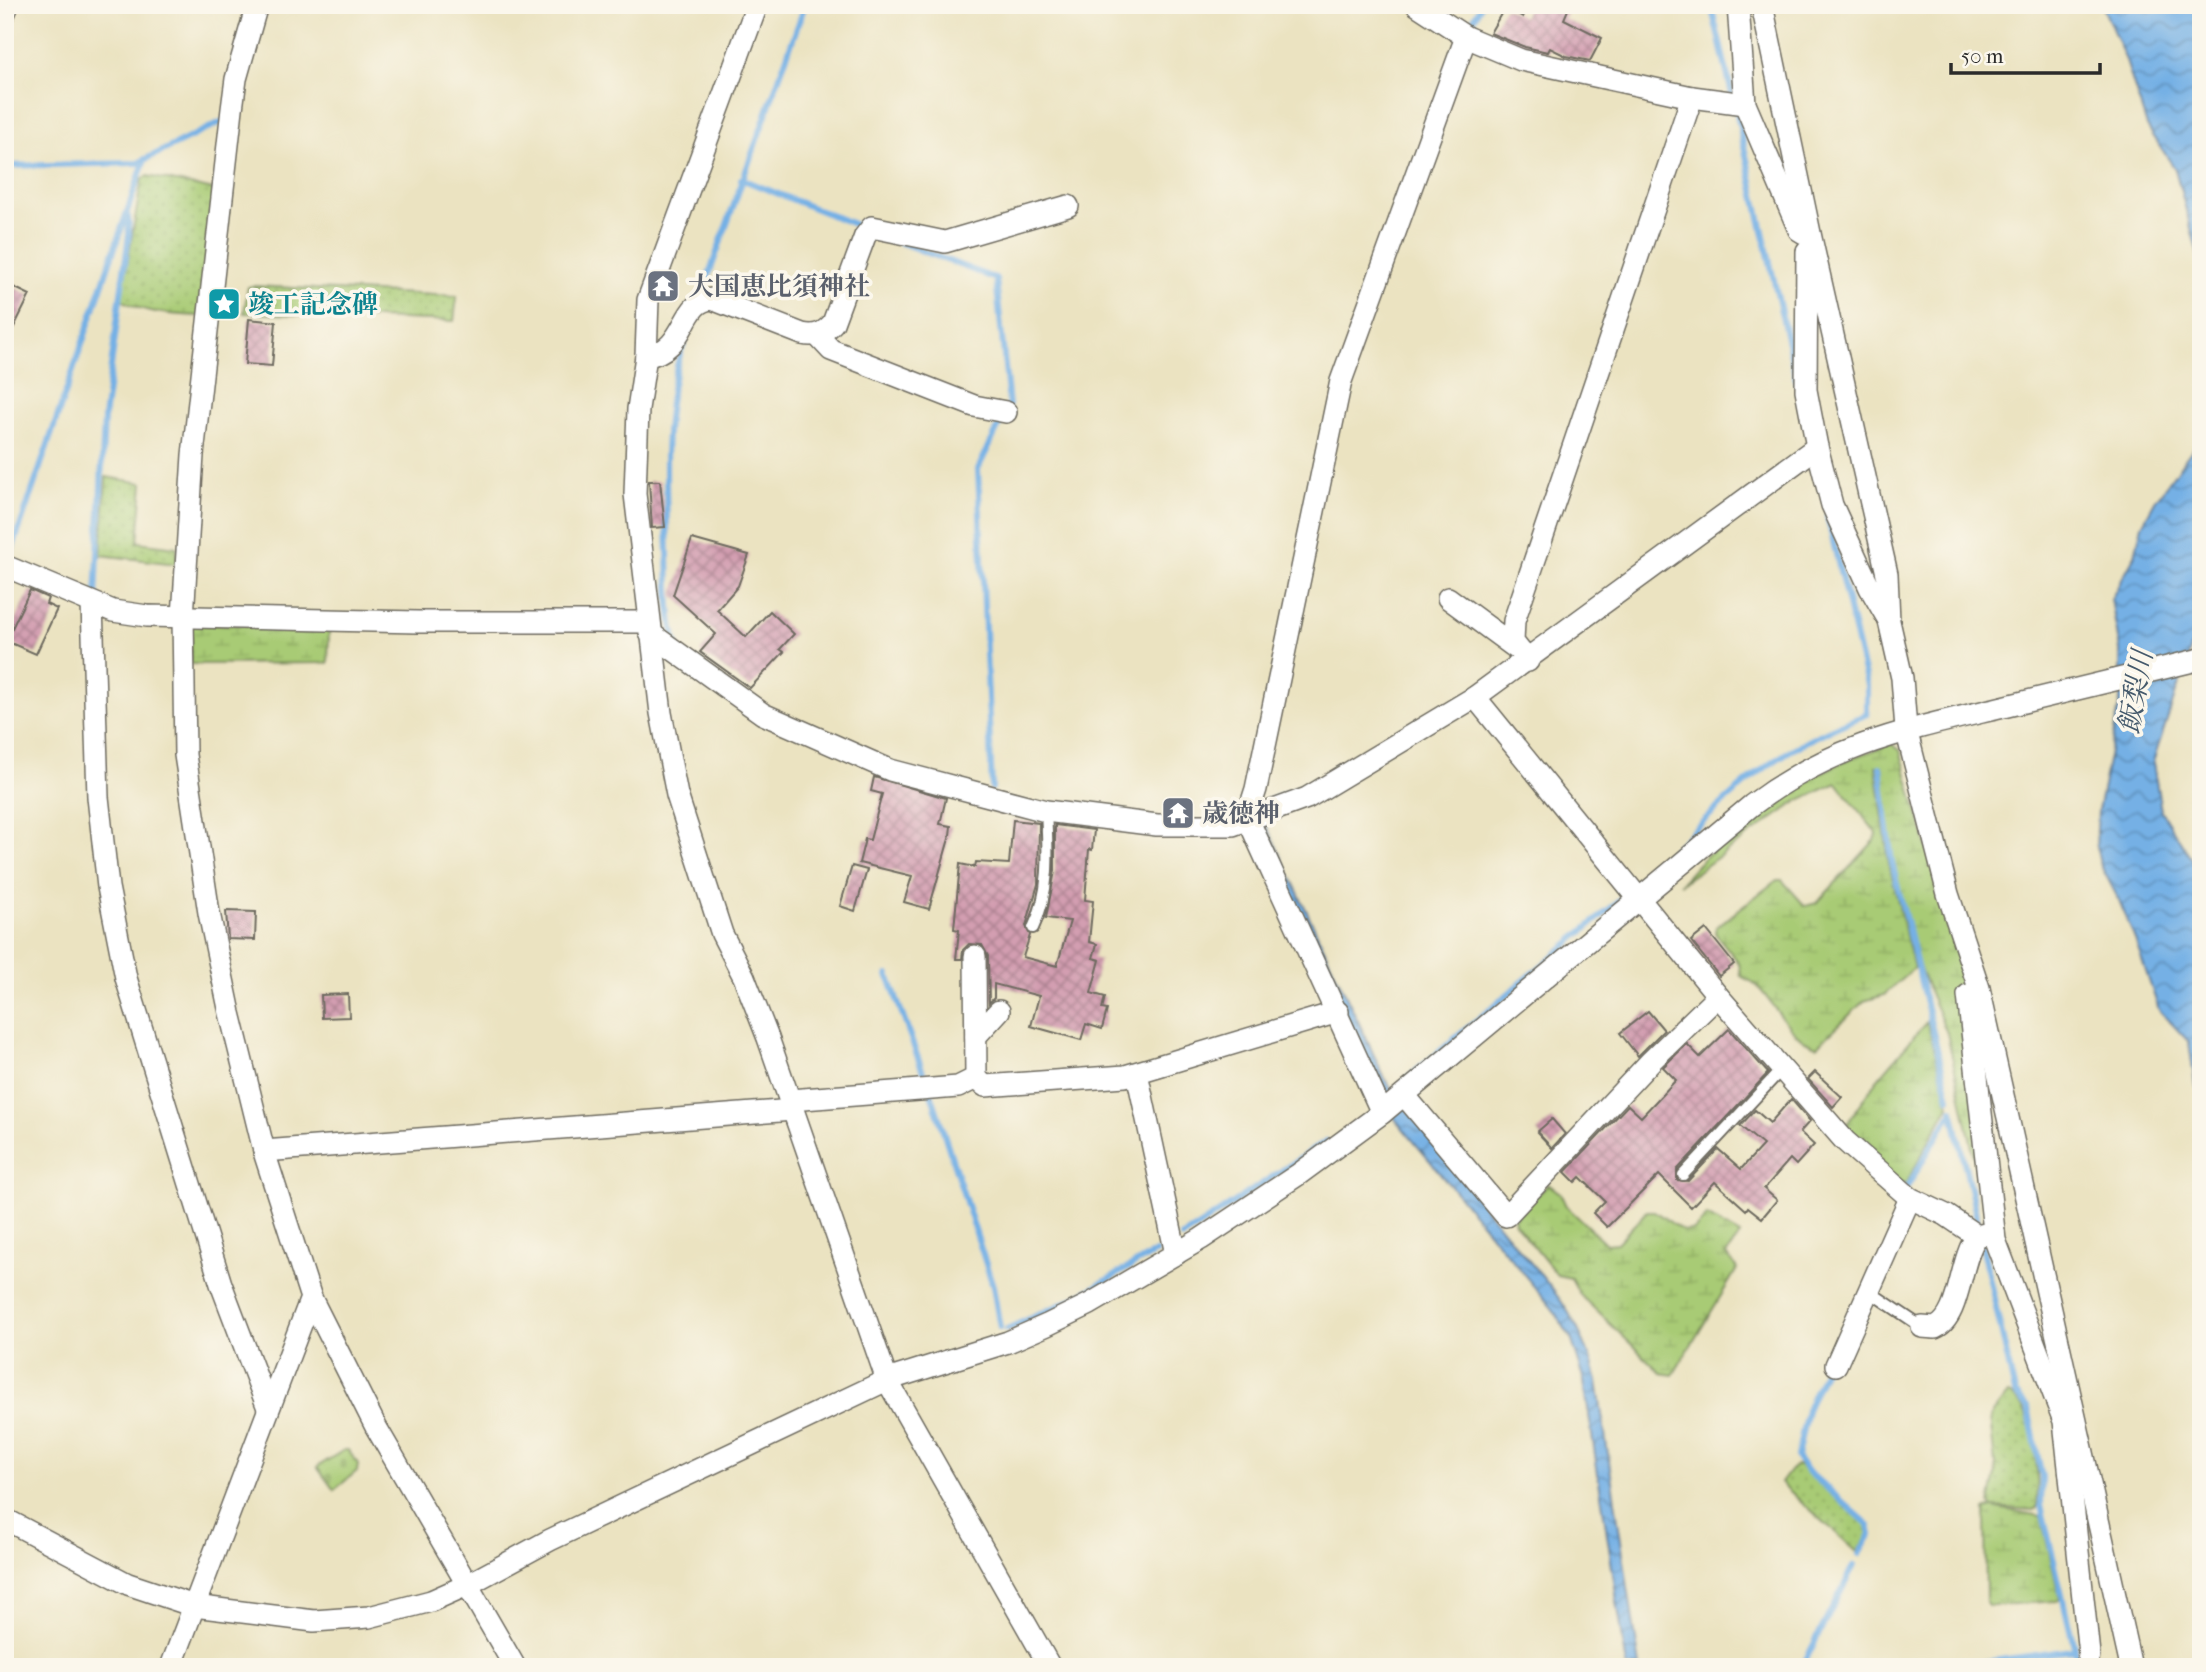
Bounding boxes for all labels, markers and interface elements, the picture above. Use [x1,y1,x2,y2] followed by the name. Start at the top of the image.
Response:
[1951,32,2099,76] scale bar
[1961,44,2004,68] text: 50 m
[644,267,682,305] temple icon: 大国恵比須神社
[688,271,870,302] place label: 大国恵比須神社
[205,285,243,323] place icon: 竣工記念碑
[248,289,378,320] place label: 竣工記念碑
[2112,645,2160,736] water label: 飯梨川
[1159,794,1197,832] temple icon: 歳徳神
[1202,798,1280,829] place label: 歳徳神

